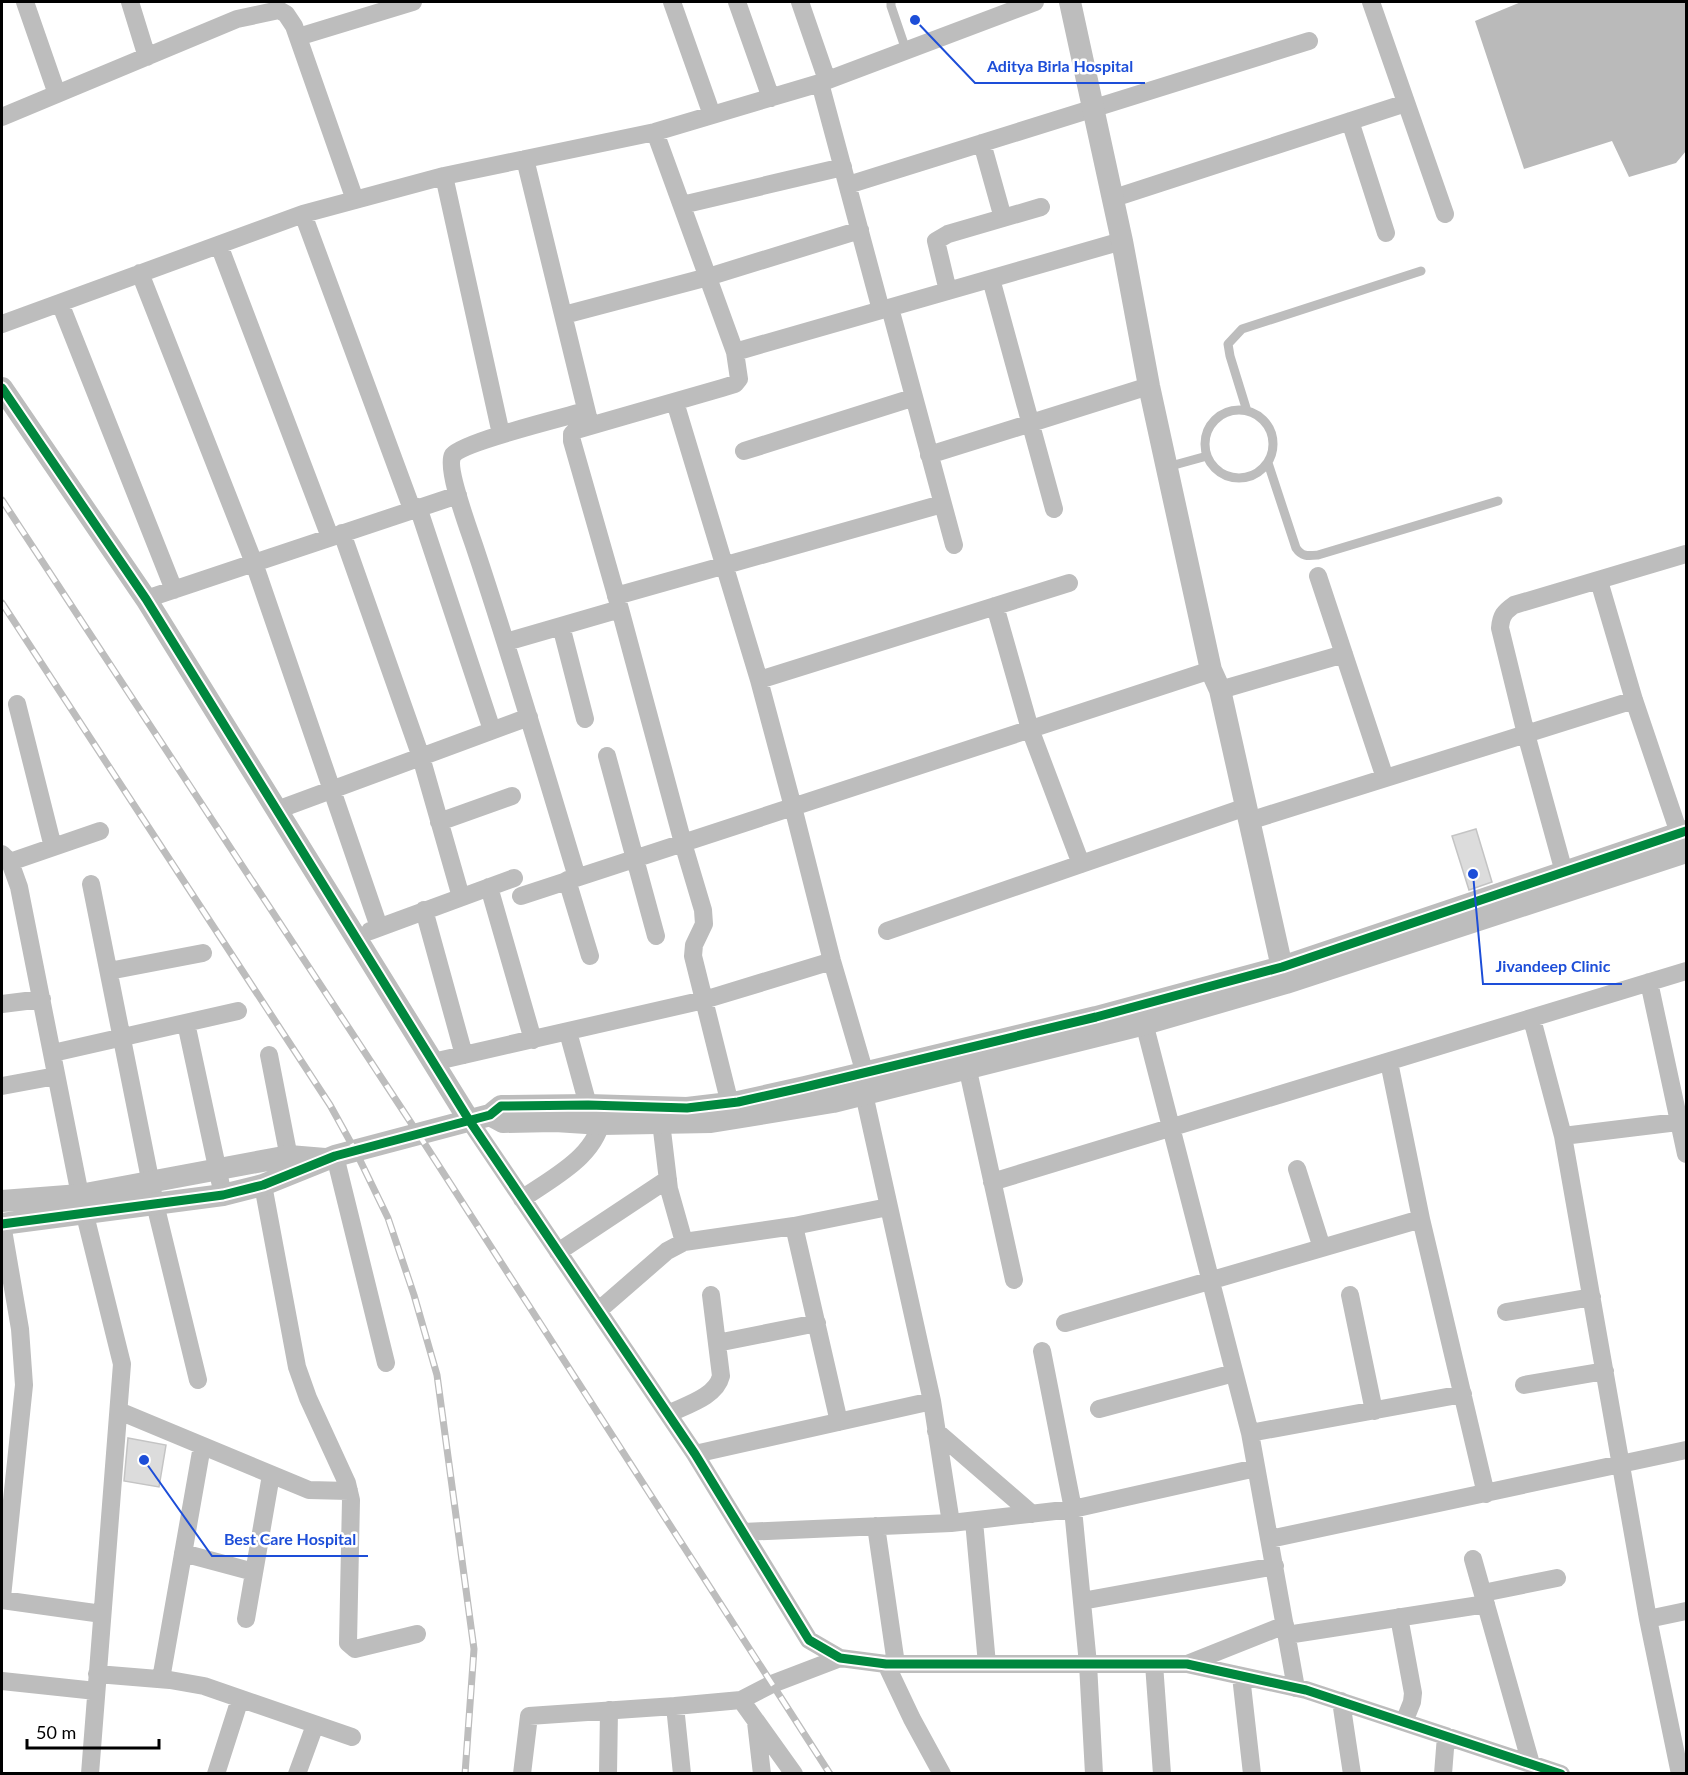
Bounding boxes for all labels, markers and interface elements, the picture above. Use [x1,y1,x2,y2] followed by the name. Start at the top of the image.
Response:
[975,49,1145,83] callout: Aditya Birla Hospital
[986,56,1133,75] text: Aditya Birla Hospital
[1483,950,1622,984] callout: Jivandeep Clinic
[1496,956,1611,975] text: Jivandeep Clinic
[212,1522,368,1556] callout: Best Care Hospital
[224,1529,356,1548] text: Best Care Hospital
[27,1712,159,1750] scale bar
[36,1721,76,1743] text: 50 m

